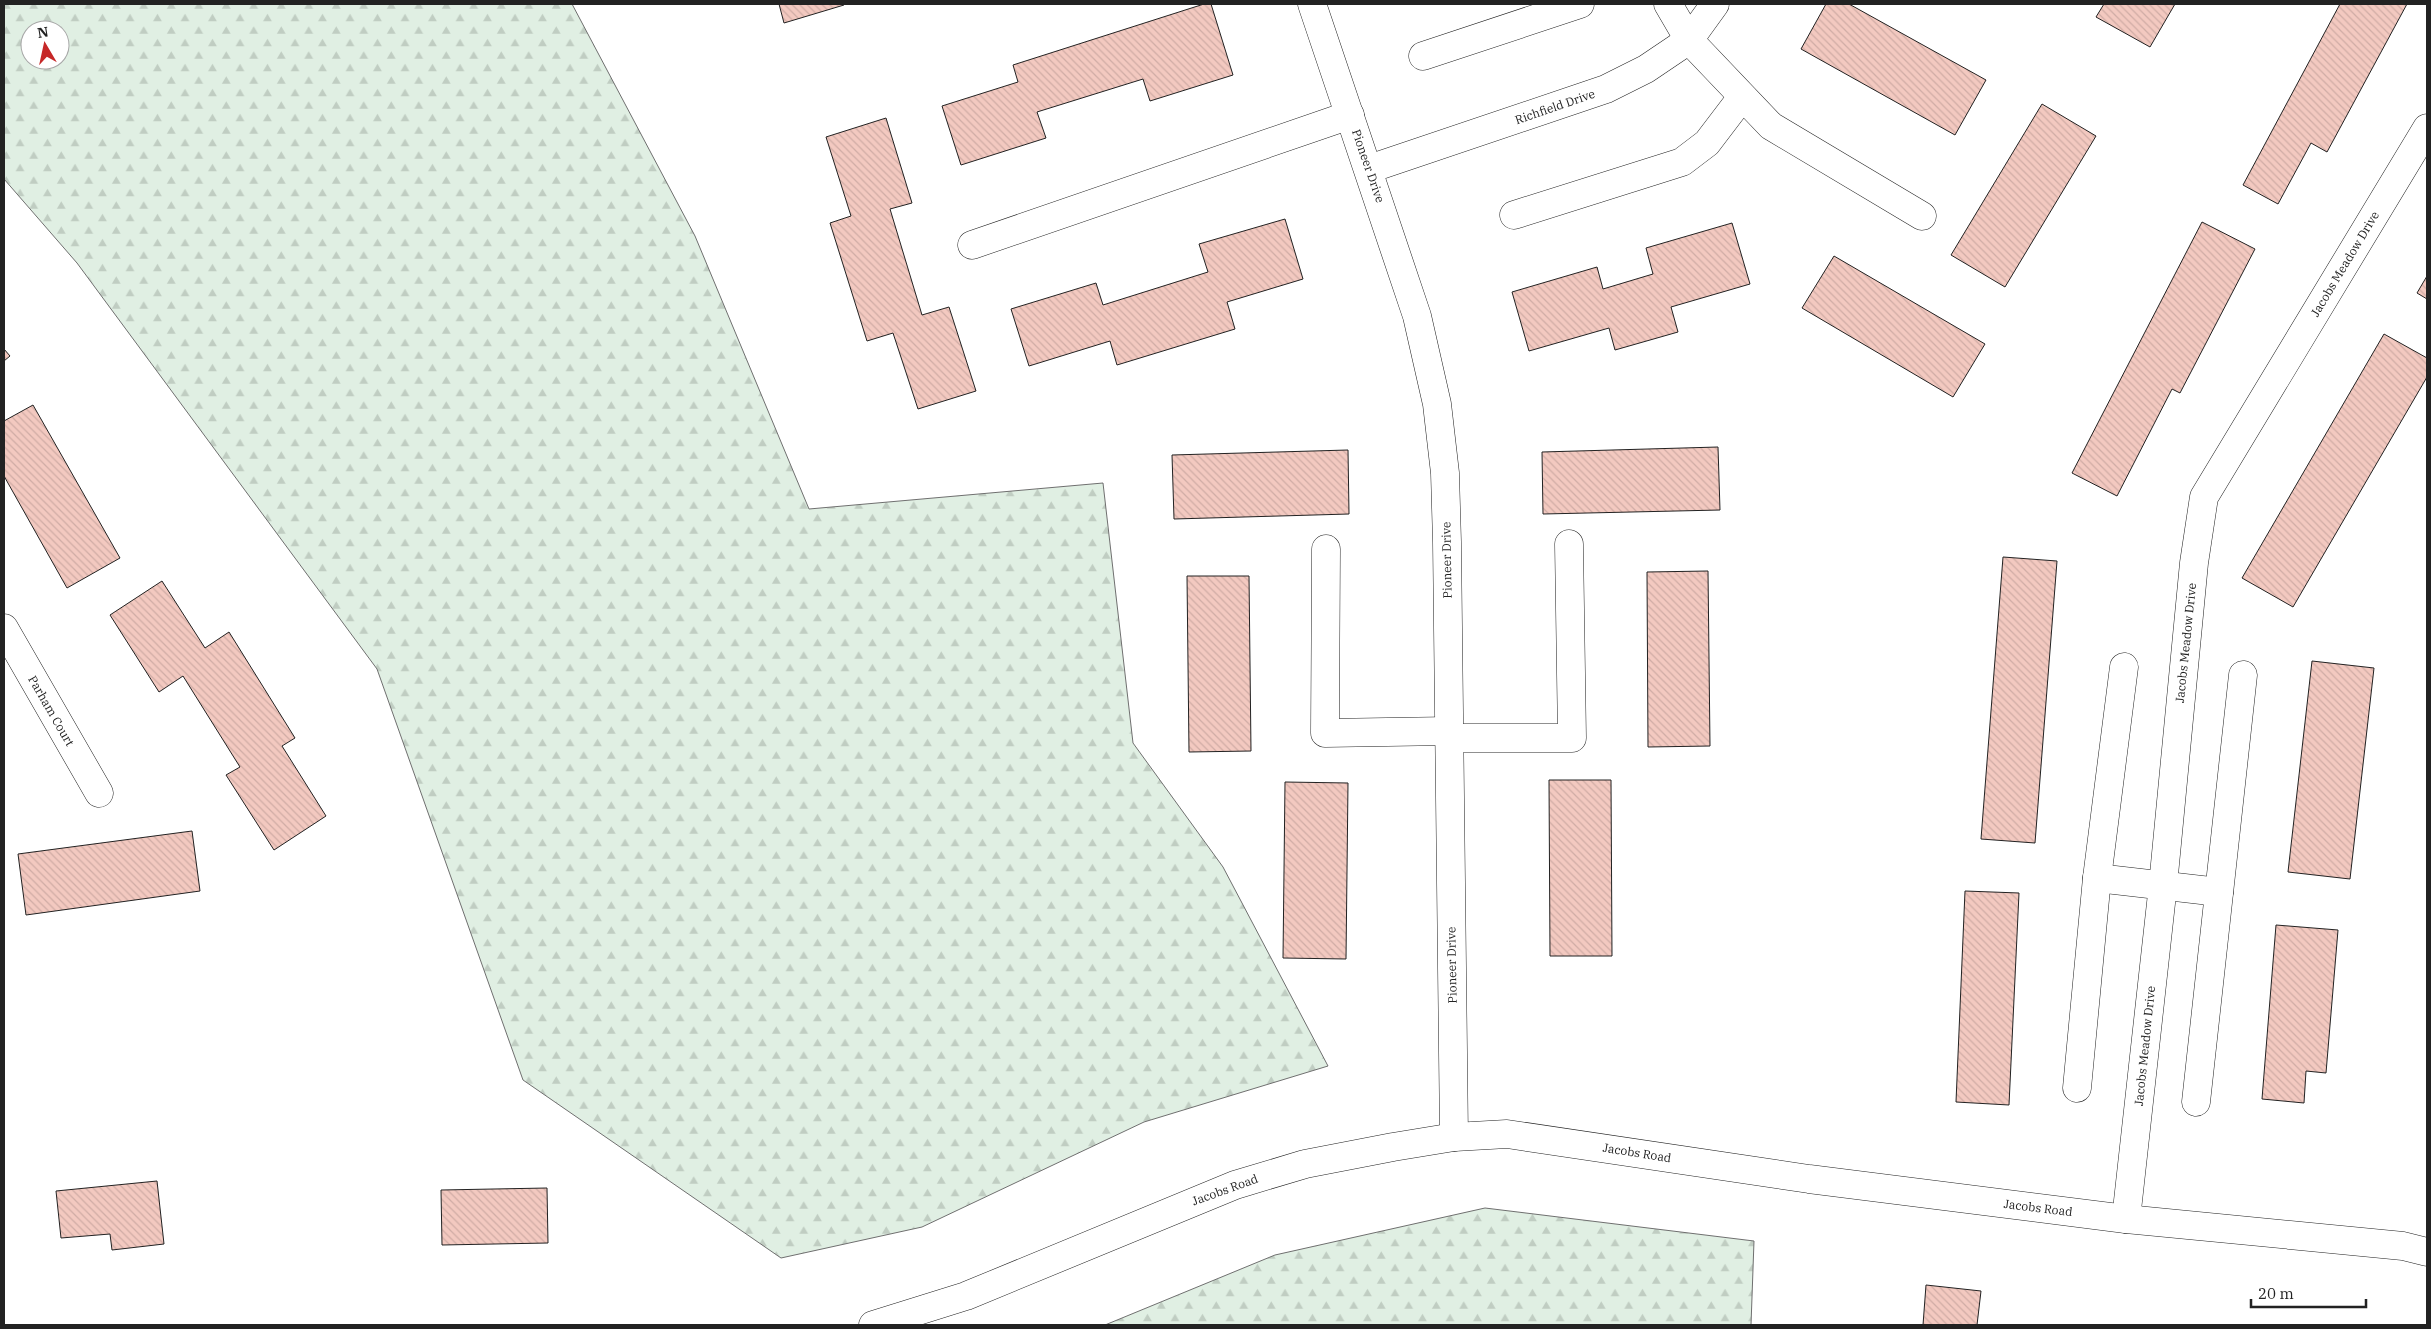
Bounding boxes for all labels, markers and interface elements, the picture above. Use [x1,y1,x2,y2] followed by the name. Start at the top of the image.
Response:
[20,20,70,70] north arrow
[36,22,50,42] text: N
[1513,86,1597,127] street label: Richfield Drive
[1349,127,1388,205] street label: Pioneer Drive
[2307,208,2382,319] street label: Jacobs Meadow Drive
[1438,521,1455,599] street label: Pioneer Drive
[2172,582,2199,704] street label: Jacobs Meadow Drive
[25,673,78,749] street label: Parham Court
[1443,926,1460,1004] street label: Pioneer Drive
[2131,985,2158,1107] street label: Jacobs Meadow Drive
[1602,1140,1672,1165] street label: Jacobs Road
[1190,1171,1260,1208] street label: Jacobs Road
[2003,1196,2073,1219] street label: Jacobs Road
[2251,1276,2366,1308] scale bar
[2258,1284,2294,1303] text: 20 m

